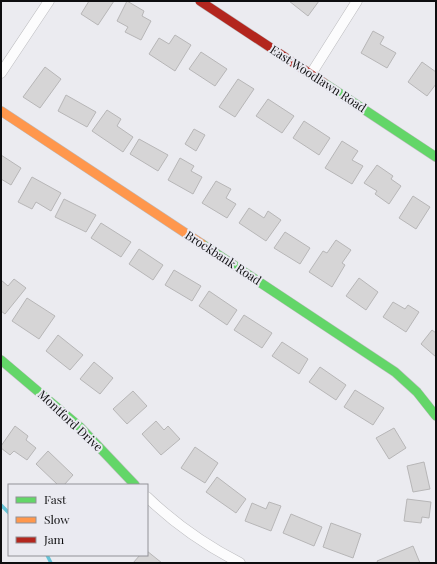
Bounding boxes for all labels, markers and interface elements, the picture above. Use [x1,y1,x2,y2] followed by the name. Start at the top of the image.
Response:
[267,41,370,115] street label: East Woodlawn Road
[182,227,265,288] street label: Brockbank Road
[35,386,106,454] street label: Montford Drive
[8,484,148,556] legend
[44,491,67,507] text: Fast
[44,511,70,527] text: Slow
[43,531,65,547] text: Jam

